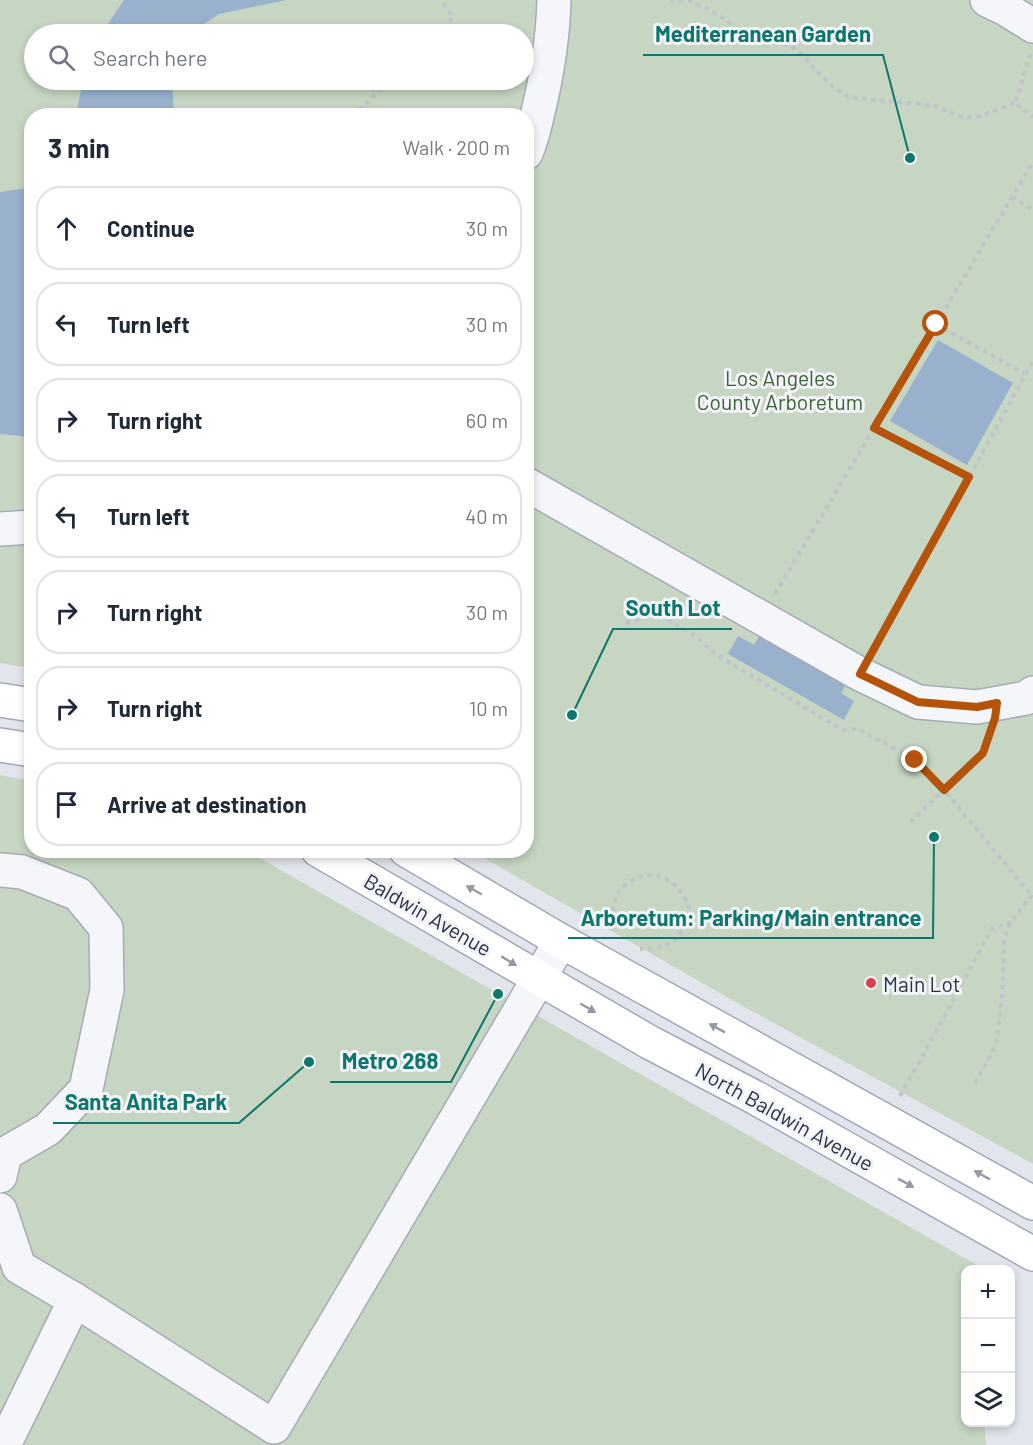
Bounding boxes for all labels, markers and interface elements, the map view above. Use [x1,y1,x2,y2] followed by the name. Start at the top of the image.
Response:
[643,15,883,55] callout: Mediterranean Garden
[655,20,871,46] text: Mediterranean Garden
[24,24,534,90] search box
[45,41,78,74] icon: search
[93,44,207,70] text: Search here
[48,132,110,163] text: 3 min
[402,135,510,159] text: Walk · 200 m
[50,212,83,245] icon: ahead
[107,215,195,241] text: Continue
[466,216,508,240] text: 30 m
[50,308,83,341] icon: left
[922,310,948,336] route start
[107,311,190,337] text: Turn left
[466,312,508,336] text: 30 m
[697,365,863,414] park label: Los Angeles County Arboretum
[50,404,83,437] icon: right
[107,407,202,433] text: Turn right
[466,408,508,432] text: 60 m
[50,500,83,533] icon: left
[107,503,190,529] text: Turn left
[465,504,508,528] text: 40 m
[613,589,732,629] callout: South Lot
[625,594,721,620] text: South Lot
[50,596,83,629] icon: right
[107,599,202,625] text: Turn right
[466,600,508,624] text: 30 m
[50,692,83,725] icon: right
[107,695,202,721] text: Turn right
[469,696,508,720] text: 10 m
[901,746,927,772] route end
[50,788,83,821] icon: arrive
[107,791,306,817] text: Arrive at destination
[360,867,496,961] street label: Baldwin Avenue
[466,884,482,895] one-way arrow
[568,898,933,938] callout: Arboretum: Parking/Main entrance
[580,904,922,930] text: Arboretum: Parking/Main entrance
[501,955,517,966] one-way arrow
[883,971,961,996] place label: Main Lot
[864,976,878,990] marker: Main Lot
[580,1002,597,1012] one-way arrow
[709,1023,726,1033] one-way arrow
[330,1042,451,1082] callout: Metro 268
[342,1047,438,1073] text: Metro 268
[692,1057,878,1175] street label: North Baldwin Avenue
[53,1083,239,1123] callout: Santa Anita Park
[65,1088,228,1114] text: Santa Anita Park
[973,1170,990,1180] one-way arrow
[898,1177,915,1187] one-way arrow
[961,1265,1015,1427] map controls
[961,1265,1015,1319] button: +
[961,1319,1015,1373] button: −
[961,1373,1015,1427] button: layers

